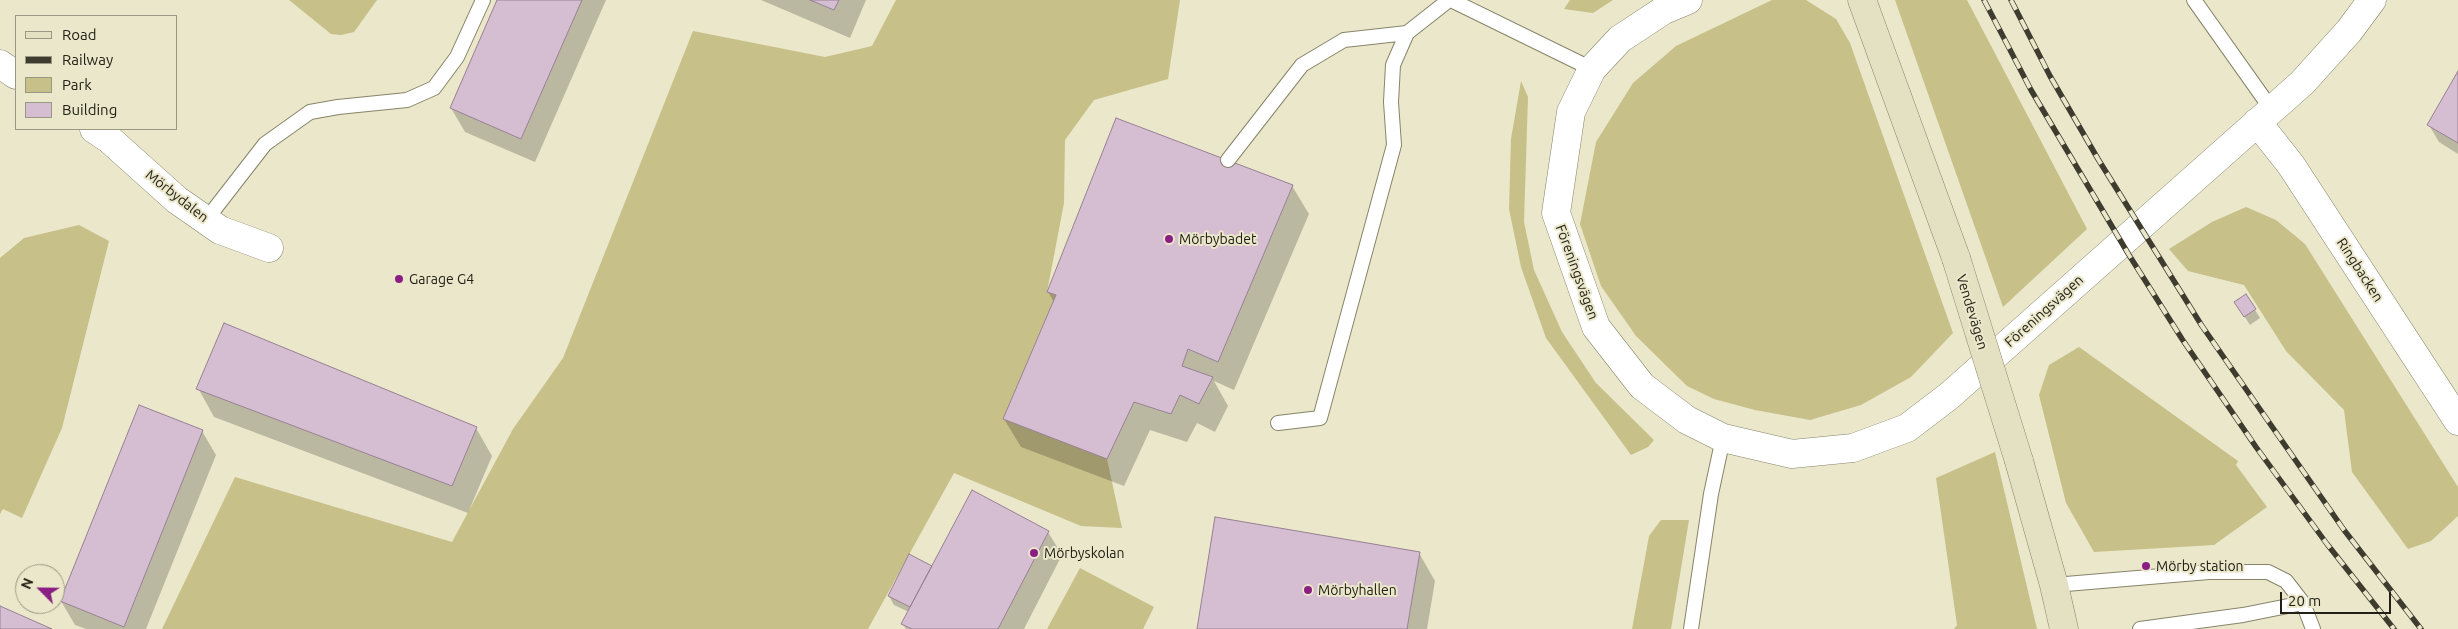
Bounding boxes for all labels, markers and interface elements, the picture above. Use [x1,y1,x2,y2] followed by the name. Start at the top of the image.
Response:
[15,15,178,130] legend
[62,26,97,43] text: Road
[62,51,113,68] text: Railway
[62,76,92,93] text: Park
[62,101,117,118] text: Building
[142,166,212,226] street label: Mörbydalen
[1552,222,1602,322] street label: Föreningsvägen
[1179,231,1256,247] place label: Mörbybadet
[1163,233,1175,245] marker: Mörbybadet
[2333,235,2387,305] street label: Ringbacken
[409,271,474,287] place label: Garage G4
[2001,271,2087,351] street label: Föreningsvägen
[1953,272,1991,352] street label: Vendevägen
[393,273,405,285] marker: Garage G4
[1044,545,1125,561] place label: Mörbyskolan
[1028,547,1040,559] marker: Mörbyskolan
[2156,558,2244,574] place label: Mörby station
[2140,560,2152,572] marker: Mörby station
[15,564,65,614] north arrow
[18,576,37,591] text: N
[1318,582,1397,598] place label: Mörbyhallen
[2283,582,2394,614] scale bar
[1302,584,1314,596] marker: Mörbyhallen
[2288,592,2321,609] text: 20 m

